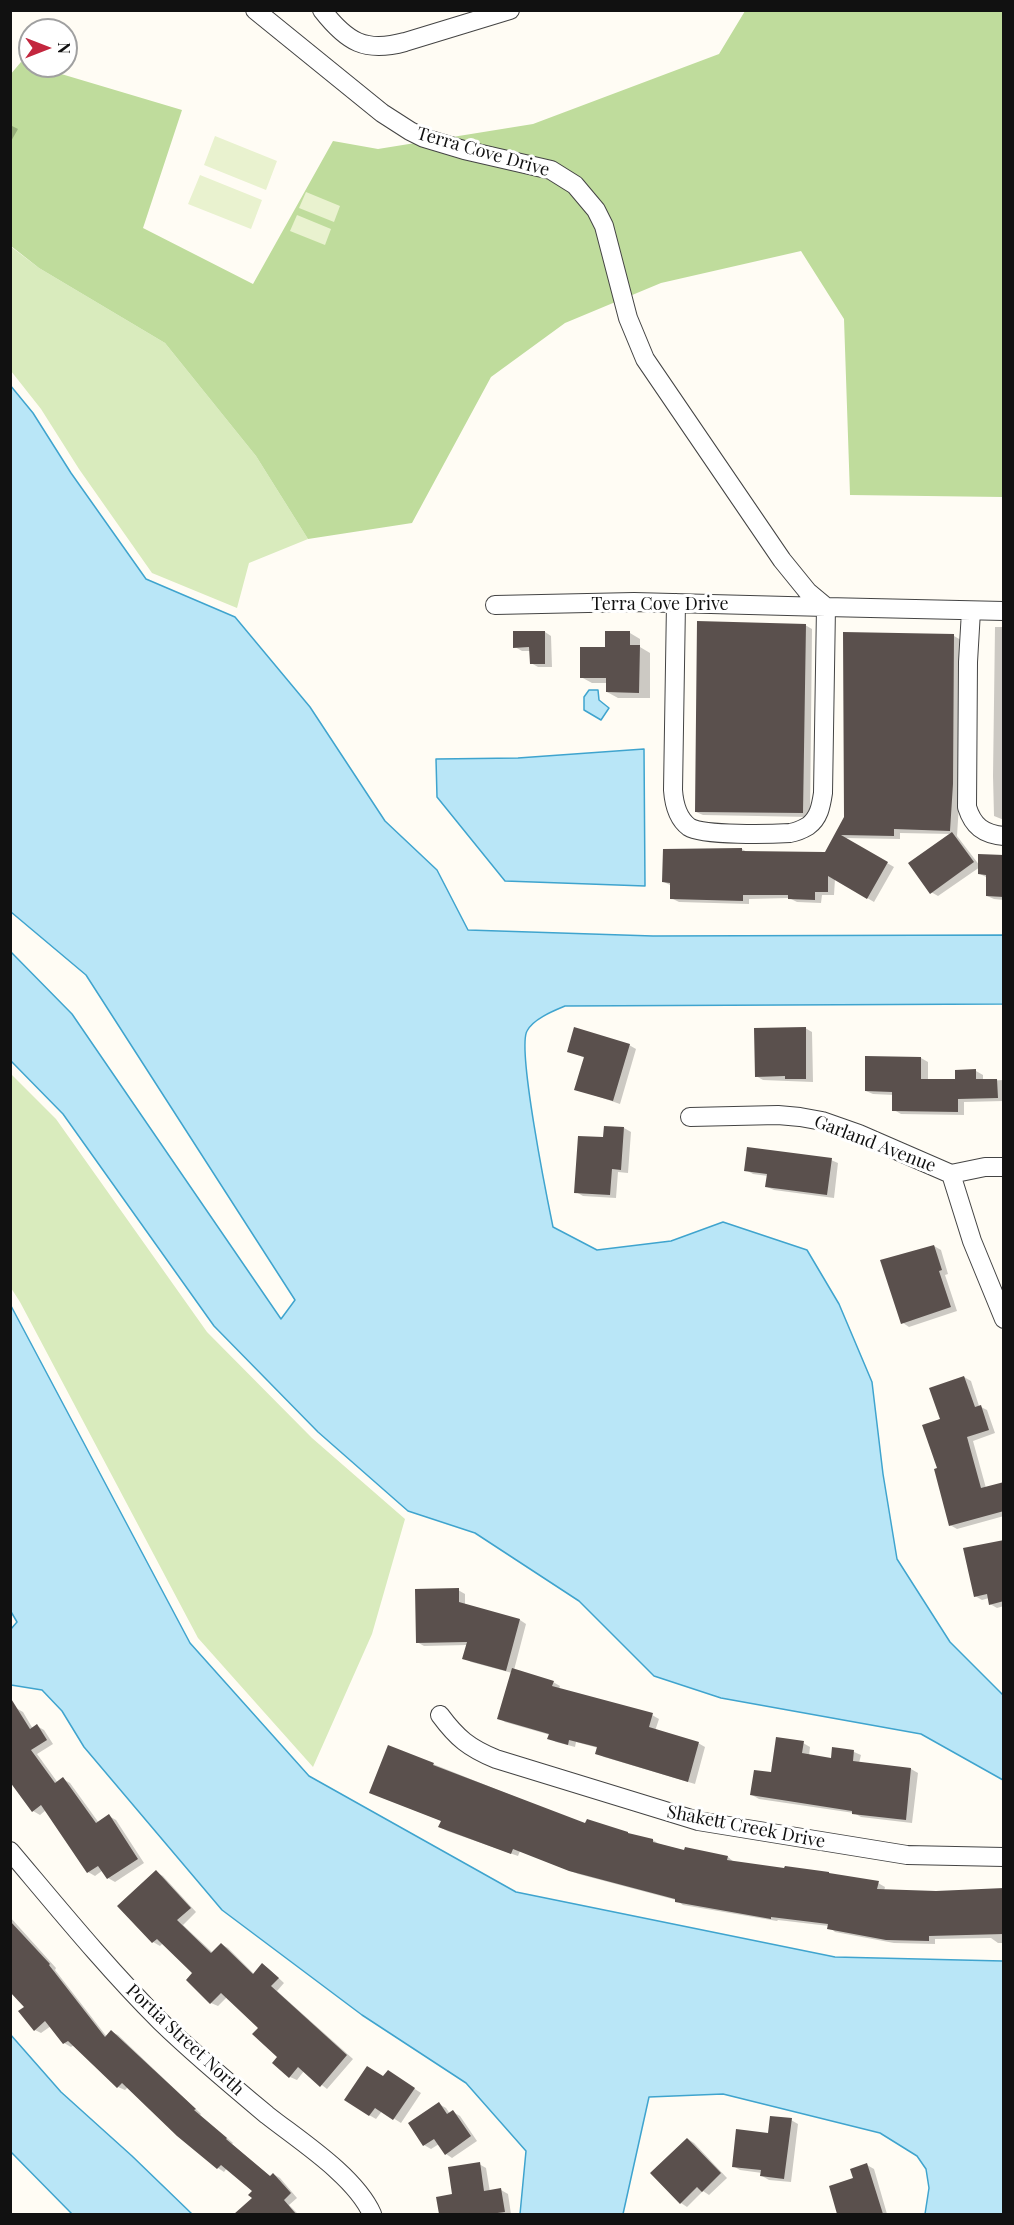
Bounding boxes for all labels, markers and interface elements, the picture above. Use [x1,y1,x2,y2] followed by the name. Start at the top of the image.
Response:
[18,18,78,78] north arrow
[54,42,75,54] text: N
[414,123,552,181] street label: Terra Cove Drive
[591,593,729,615] street label: Terra Cove Drive
[811,1111,939,1177] street label: Garland Avenue
[665,1801,827,1853] street label: Shakett Creek Drive
[122,1980,248,2100] street label: Portia Street North

